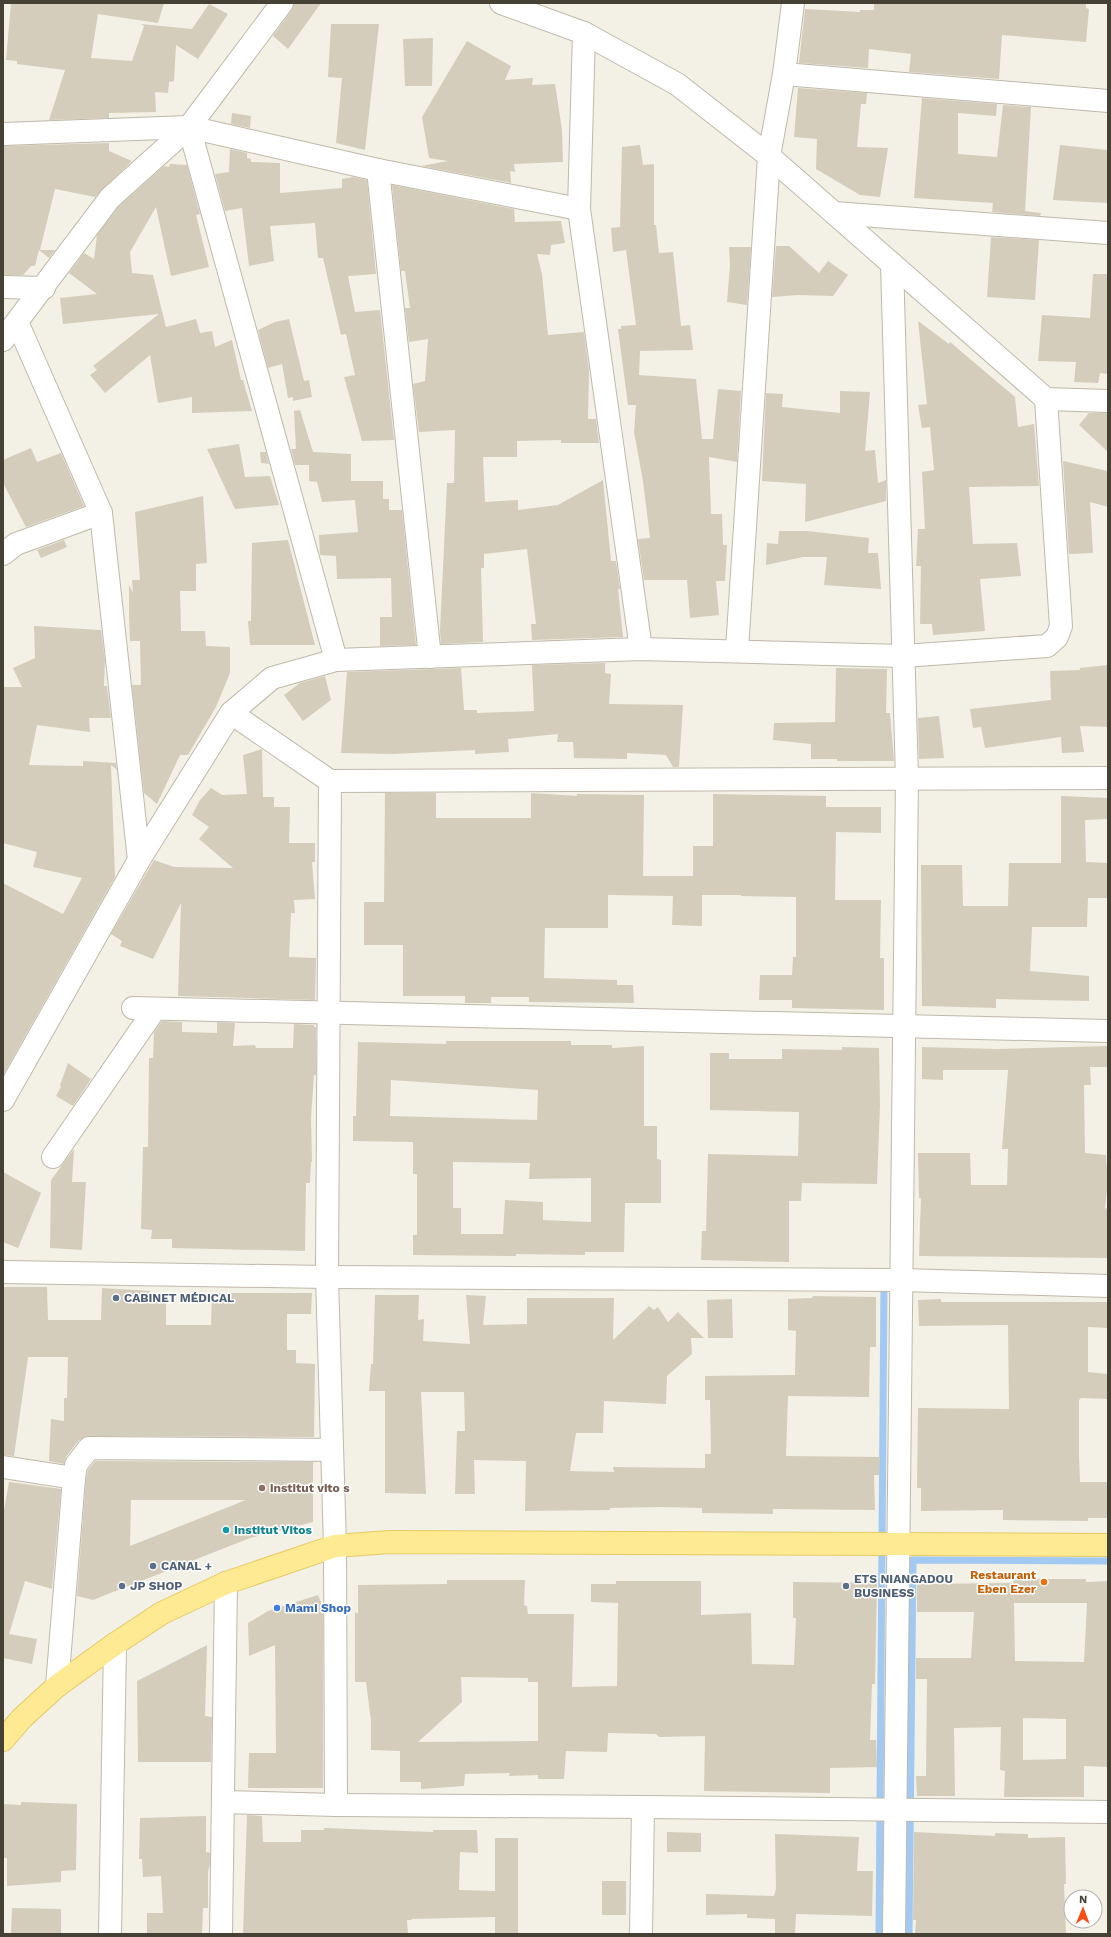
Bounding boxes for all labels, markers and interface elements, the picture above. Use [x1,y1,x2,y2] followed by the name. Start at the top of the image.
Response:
[124,1291,234,1305] place label: CABINET MÉDICAL
[111,1293,121,1303] marker: CABINET MÉDICAL
[270,1481,350,1495] place label: institut vito s
[257,1483,267,1493] marker: institut vito s
[234,1523,312,1537] place label: Institut Vitos
[221,1525,231,1535] marker: Institut Vitos
[161,1559,212,1573] place label: CANAL +
[148,1561,158,1571] marker: CANAL +
[970,1568,1037,1596] place label: Restaurant Eben Ezer
[854,1572,953,1600] place label: ETS NIANGADOU BUSINESS
[1039,1577,1049,1587] marker: Restaurant Eben Ezer
[130,1579,182,1593] place label: JP SHOP
[117,1581,127,1591] marker: JP SHOP
[841,1581,851,1591] marker: ETS NIANGADOU BUSINESS
[285,1601,351,1615] place label: Mami Shop
[272,1603,282,1613] marker: Mami Shop
[1063,1889,1103,1929] north arrow
[1079,1893,1087,1906] text: N

